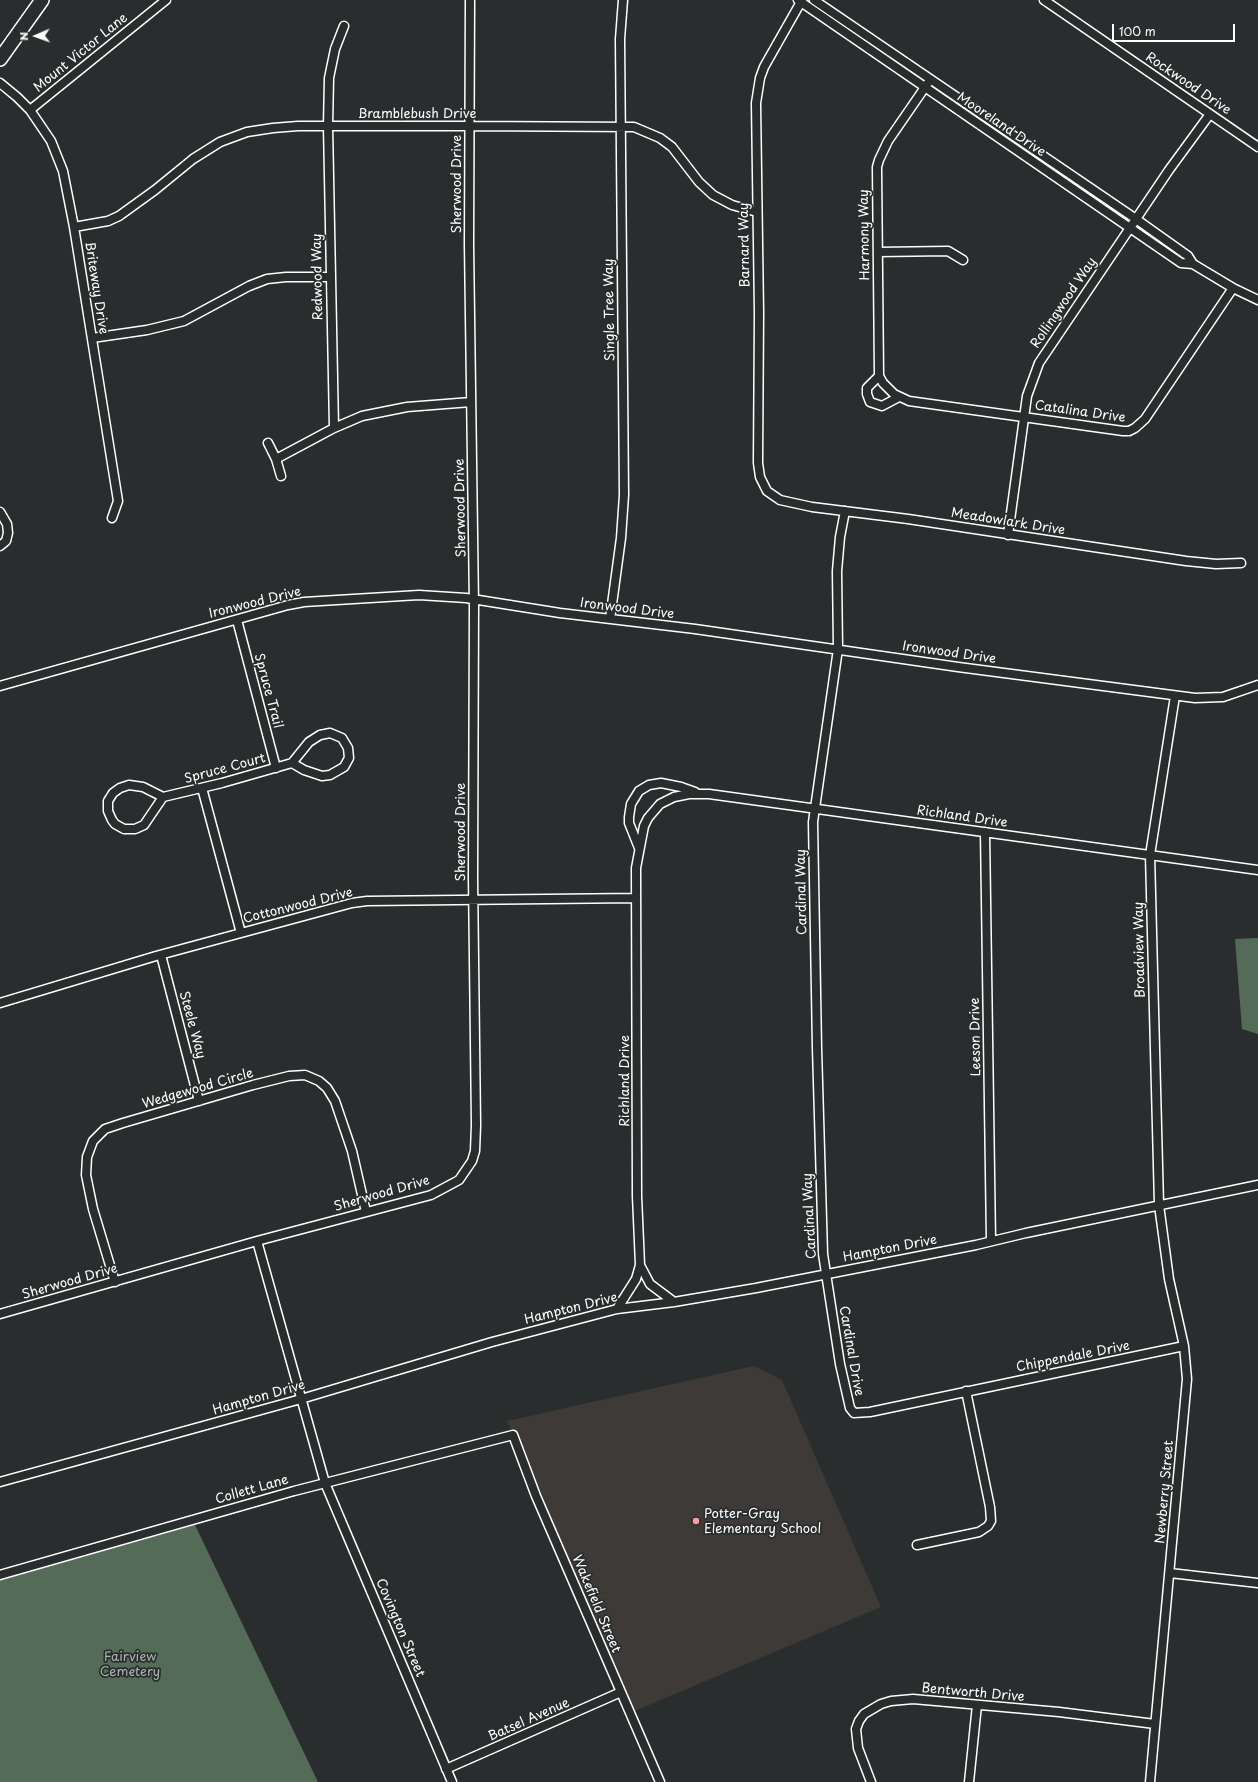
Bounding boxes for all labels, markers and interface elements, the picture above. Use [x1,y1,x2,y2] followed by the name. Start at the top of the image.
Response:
[31,10,131,96] street label: Mount Victor Lane
[16,16,56,56] north arrow
[1114,16,1237,42] scale bar
[1119,22,1156,40] text: 100 m
[15,32,32,41] text: N
[1142,50,1234,118] street label: Rockwood Drive
[954,90,1048,160] street label: Mooreland Drive
[358,106,476,122] street label: Bramblebush Drive
[449,135,465,233] street label: Sherwood Drive
[856,189,874,281] street label: Harmony Way
[736,202,754,288] street label: Barnard Way
[309,233,327,321] street label: Redwood Way
[81,241,111,335] street label: Briteway Drive
[1028,255,1100,351] street label: Rollingwood Way
[601,259,619,361] street label: Single Tree Way
[1034,398,1126,426] street label: Catalina Drive
[452,459,470,557] street label: Sherwood Drive
[950,505,1066,539] street label: Meadowlark Drive
[207,584,303,622] street label: Ironwood Drive
[579,595,675,623] street label: Ironwood Drive
[901,639,997,667] street label: Ironwood Drive
[251,652,285,730] street label: Spruce Trail
[183,751,267,787] street label: Spruce Court
[453,783,469,881] street label: Sherwood Drive
[916,803,1008,831] street label: Richland Drive
[793,849,811,935] street label: Cardinal Way
[241,885,355,927] street label: Cottonwood Drive
[1131,902,1149,998] street label: Broadview Way
[175,989,209,1061] street label: Steele Way
[968,997,984,1077] street label: Leeson Drive
[617,1035,633,1127] street label: Richland Drive
[141,1066,255,1112] street label: Wedgewood Circle
[332,1173,432,1215] street label: Sherwood Drive
[800,1173,820,1259] street label: Cardinal Way
[842,1232,938,1266] street label: Hampton Drive
[20,1261,120,1303] street label: Sherwood Drive
[523,1290,619,1328] street label: Hampton Drive
[835,1305,867,1397] street label: Cardinal Drive
[1015,1338,1131,1376] street label: Chippendale Drive
[211,1377,307,1419] street label: Hampton Drive
[1153,1440,1177,1544] street label: Newberry Street
[214,1472,290,1508] street label: Collett Lane
[704,1506,821,1537] place label: Potter-Gray Elementary School
[691,1516,701,1526] marker: Potter-Gray Elementary School
[568,1553,624,1655] street label: Wakefield Street
[372,1576,428,1680] street label: Covington Street
[100,1649,160,1680] park label: Fairview Cemetery
[921,1681,1025,1705] street label: Bentworth Drive
[486,1695,572,1745] street label: Batsel Avenue

